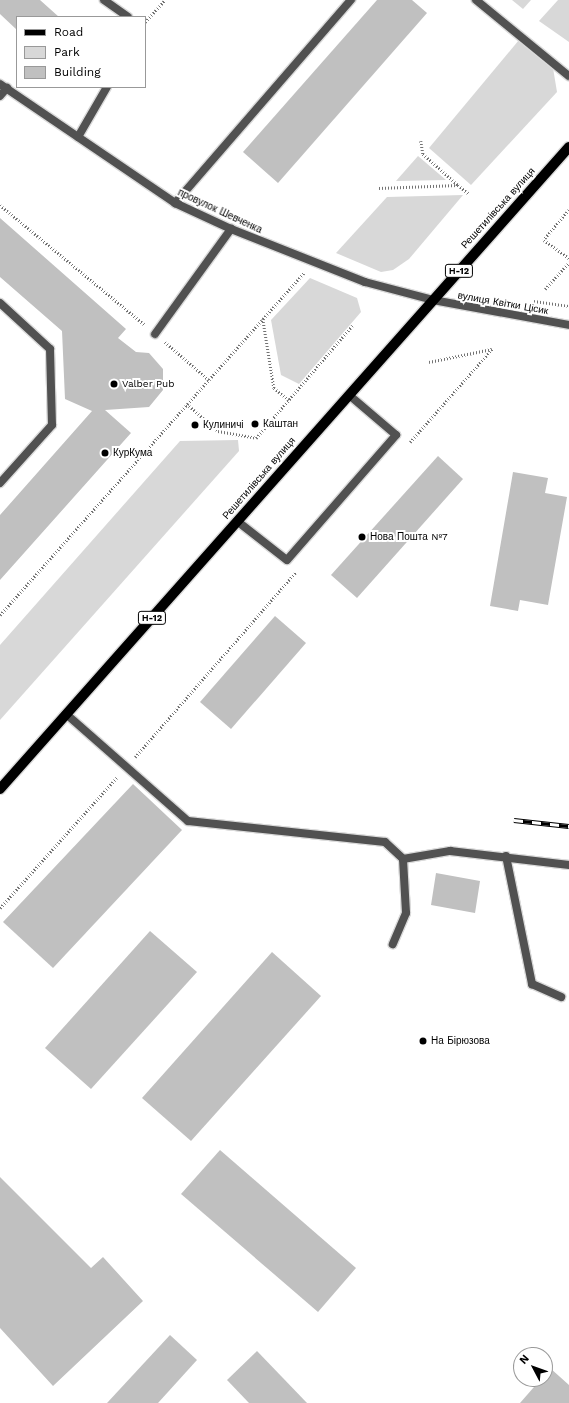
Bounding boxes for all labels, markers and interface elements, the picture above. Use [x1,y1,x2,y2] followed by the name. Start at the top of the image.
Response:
[16,16,146,88] legend
[54,25,83,39] text: Road
[54,45,80,59] text: Park
[54,65,101,79] text: Building
[459,165,537,251] street label: Решетилівська вулиця
[176,186,264,236] street label: провулок Шевченка
[444,264,474,278] road number: Н-12
[457,289,549,317] street label: вулиця Квітки Цісик
[122,378,175,390] place label: Valber Pub
[109,379,119,389] marker: Valber Pub
[263,418,298,430] place label: Каштан
[203,419,244,431] place label: Кулиничі
[250,419,260,429] marker: Каштан
[190,420,200,430] marker: Кулиничі
[220,435,298,521] street label: Решетилівська вулиця
[113,447,152,459] place label: КурКума
[100,448,110,458] marker: КурКума
[370,531,448,543] place label: Нова Пошта №7
[357,532,367,542] marker: Нова Пошта №7
[137,611,167,625] road number: Н-12
[431,1035,490,1047] place label: На Бірюзова
[418,1036,428,1046] marker: На Бірюзова
[513,1347,553,1387] north arrow
[517,1352,532,1367] text: N

